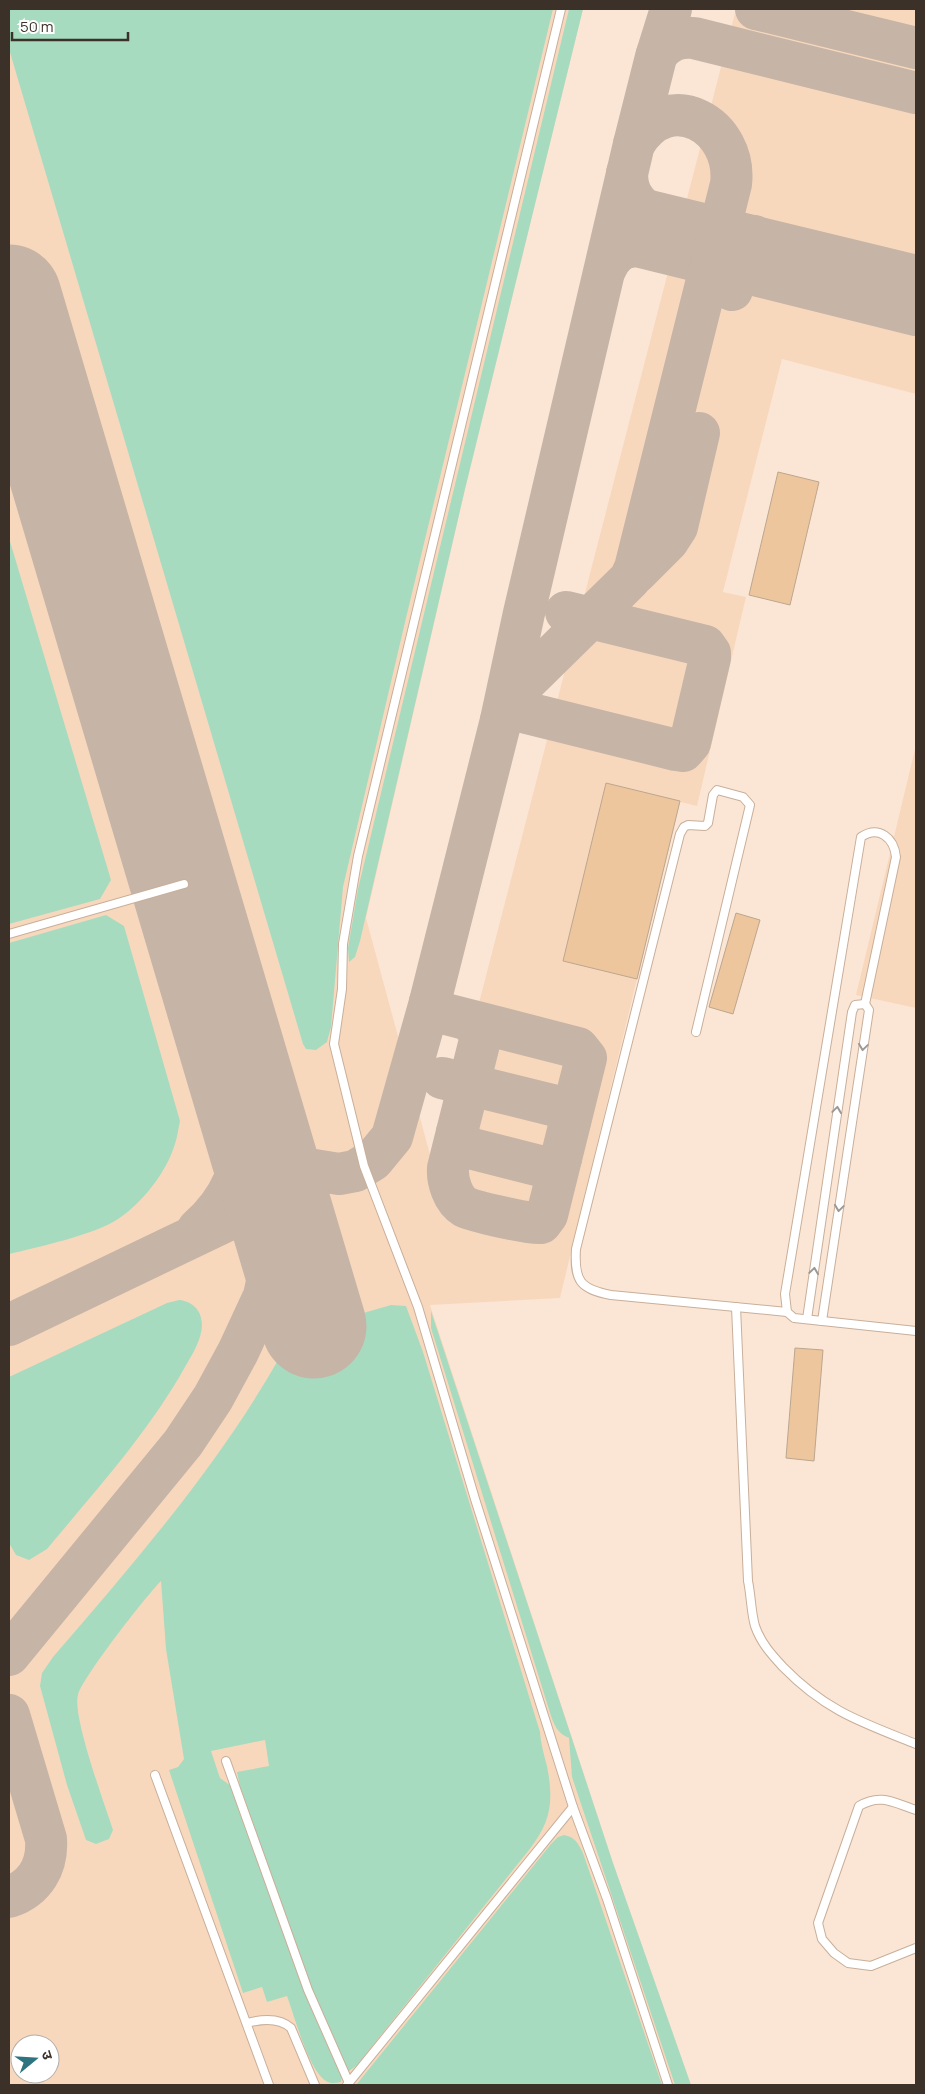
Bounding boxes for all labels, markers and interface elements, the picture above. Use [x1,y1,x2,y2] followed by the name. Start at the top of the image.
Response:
[12,10,129,42] scale bar
[20,16,54,37] text: 50 m
[859,1043,869,1051] one-way arrow
[832,1106,842,1115] one-way arrow
[835,1203,845,1212] one-way arrow
[808,1267,819,1275] one-way arrow
[10,2034,60,2084] north arrow
[38,2048,58,2062] text: उ

